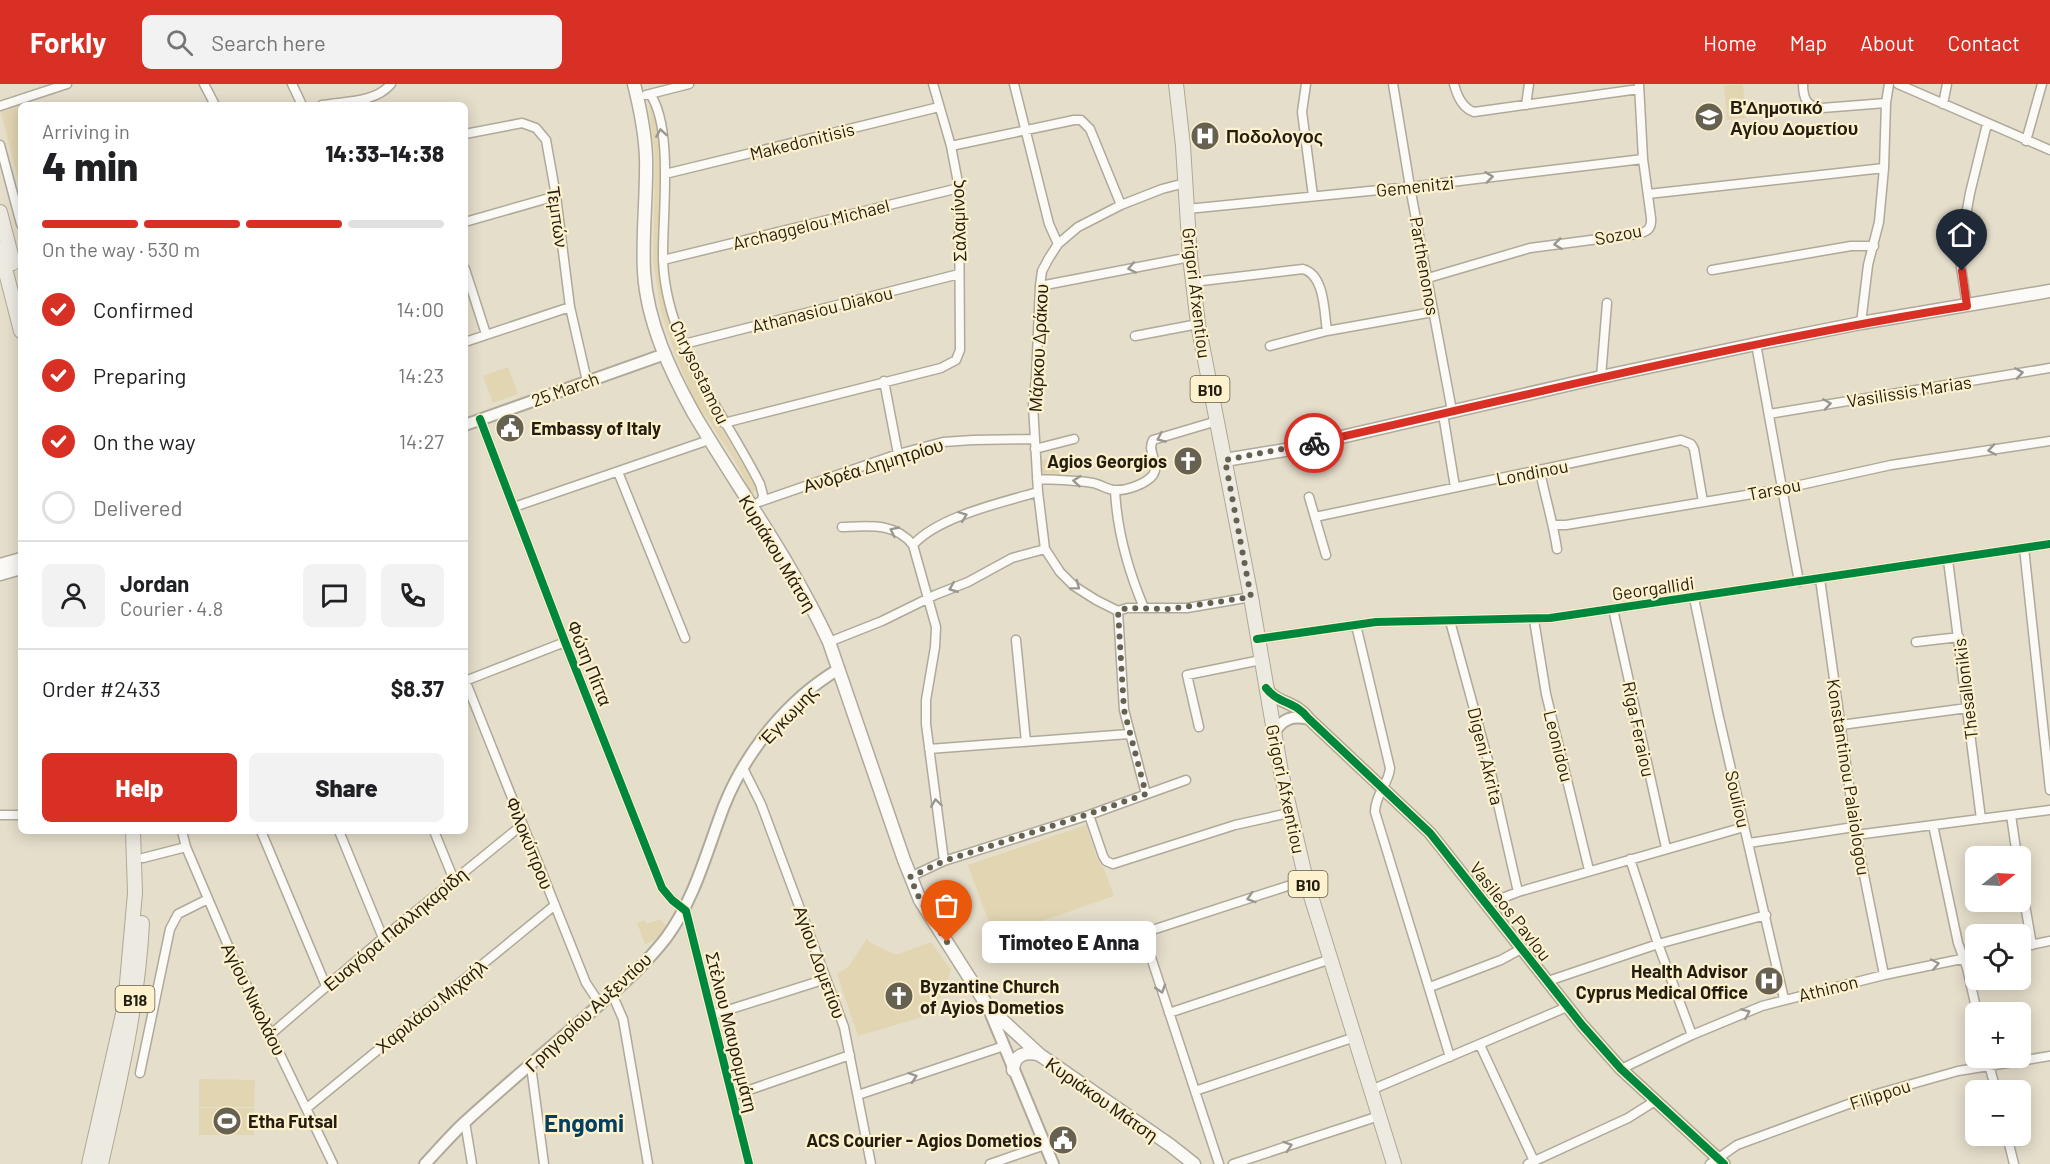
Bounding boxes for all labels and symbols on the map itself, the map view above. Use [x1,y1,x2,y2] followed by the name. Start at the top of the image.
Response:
[1730,96,1858,139] place label: Β'Δημοτικό Αγίου Δομετίου
[1693,101,1725,133] school or university icon: Β'Δημοτικό Αγίου Δομετίου
[747,117,857,165] street label: Makedonitisis
[1189,120,1221,152] hospital icon: Ποδολογος
[1226,125,1323,147] place label: Ποδολογος
[656,128,668,138] one-way arrow
[1375,171,1455,201] street label: Gemenitzi
[1484,172,1494,184] one-way arrow
[946,179,970,262] street label: Σαλαμίνος
[543,185,573,249] street label: Τεμπών
[730,194,892,254] street label: Archaggelou Michael
[1936,209,1987,271] pin
[1406,215,1444,317] street label: Parthenonos
[1592,219,1644,249] street label: Sozou
[1178,226,1216,360] street label: Grigori Afxentiou
[1553,237,1562,250] one-way arrow
[1128,261,1138,274] one-way arrow
[749,281,895,337] street label: Athanasiou Diakou
[1024,283,1052,413] street label: Μάρκου Δράκου
[665,317,735,427] street label: Chrysostamou
[528,367,602,411] street label: 25 March
[2014,368,2024,380] one-way arrow
[1845,370,1973,412] street label: Vasilissis Marias
[1190,376,1230,402] road number: B10
[1822,399,1831,411] one-way arrow
[494,412,526,444] public building icon: Embassy of Italy
[1284,413,1344,473] courier
[531,417,661,439] place label: Embassy of Italy
[1156,431,1167,443] one-way arrow
[800,433,946,497] street label: Ανδρέα Δημητρίου
[1988,443,1997,455] one-way arrow
[1172,445,1204,477] church icon: Agios Georgios
[1047,450,1167,472] place label: Agios Georgios
[1494,454,1570,490] street label: Londinou
[1745,473,1803,505] street label: Tarsou
[1072,475,1081,488] one-way arrow
[735,491,821,615] street label: Κυριάκου Μάτση
[956,511,967,523] one-way arrow
[890,527,901,539] one-way arrow
[1610,571,1696,605] street label: Georgallidi
[1069,579,1080,590] one-way arrow
[949,581,960,593] one-way arrow
[563,617,617,709] street label: Φώτη Πίττα
[1948,637,1982,741] street label: Thesallonikis
[1823,677,1875,877] street label: Konstantinou Palaiologou
[1618,679,1660,779] street label: Riga Feraiou
[754,680,822,750] street label: Έγκωμης
[1463,705,1509,807] street label: Digeni Akrita
[1539,708,1579,784] street label: Leonidou
[1262,722,1310,856] street label: Grigori Afxentiou
[1721,768,1755,830] street label: Souliou
[502,794,558,892] street label: Φιλοκύπρου
[930,798,943,807] one-way arrow
[1965,846,2031,912] north arrow
[1465,857,1557,965] street label: Vasileos Pavlou
[319,863,471,995] street label: Ευαγόρα Παλληκαρίδη
[1288,871,1328,897] road number: B10
[921,880,972,942] pin
[1246,890,1257,903] one-way arrow
[789,903,851,1021] street label: Αγίου Δομετίου
[983,921,1157,963] callout: Timoteo E Anna
[217,939,291,1059] street label: Αγίου Νικολάου
[520,948,656,1076] street label: Γρηγορίου Αυξεντίου
[701,950,763,1114] street label: Στέλιου Μαυρομμάτη
[371,954,491,1058] street label: Χαριλάου Μιχαήλ
[1930,958,1940,971] one-way arrow
[1576,960,1748,1003] place label: Health Advisor Cyprus Medical Office
[1753,965,1785,997] hospital icon: Health Advisor Cyprus Medical Office
[1796,970,1860,1006] street label: Athinon
[920,975,1064,1018] place label: Byzantine Church of Ayios Dometios
[883,980,915,1012] church icon: Byzantine Church of Ayios Dometios
[1154,983,1166,994] one-way arrow
[116,986,154,1012] road number: B18
[1740,1008,1751,1020] one-way arrow
[1042,1052,1162,1146] street label: Κυριάκου Μάτση
[907,1071,918,1084] one-way arrow
[1847,1074,1913,1114] street label: Filippou
[211,1105,243,1137] sports icon: Etha Futsal
[544,1108,624,1137] district label: Engomi
[248,1110,337,1132] place label: Etha Futsal
[1047,1124,1079,1156] public building icon: ACS Courier - Agios Dometios
[806,1129,1042,1151] place label: ACS Courier - Agios Dometios
[1282,1140,1293,1153] one-way arrow

